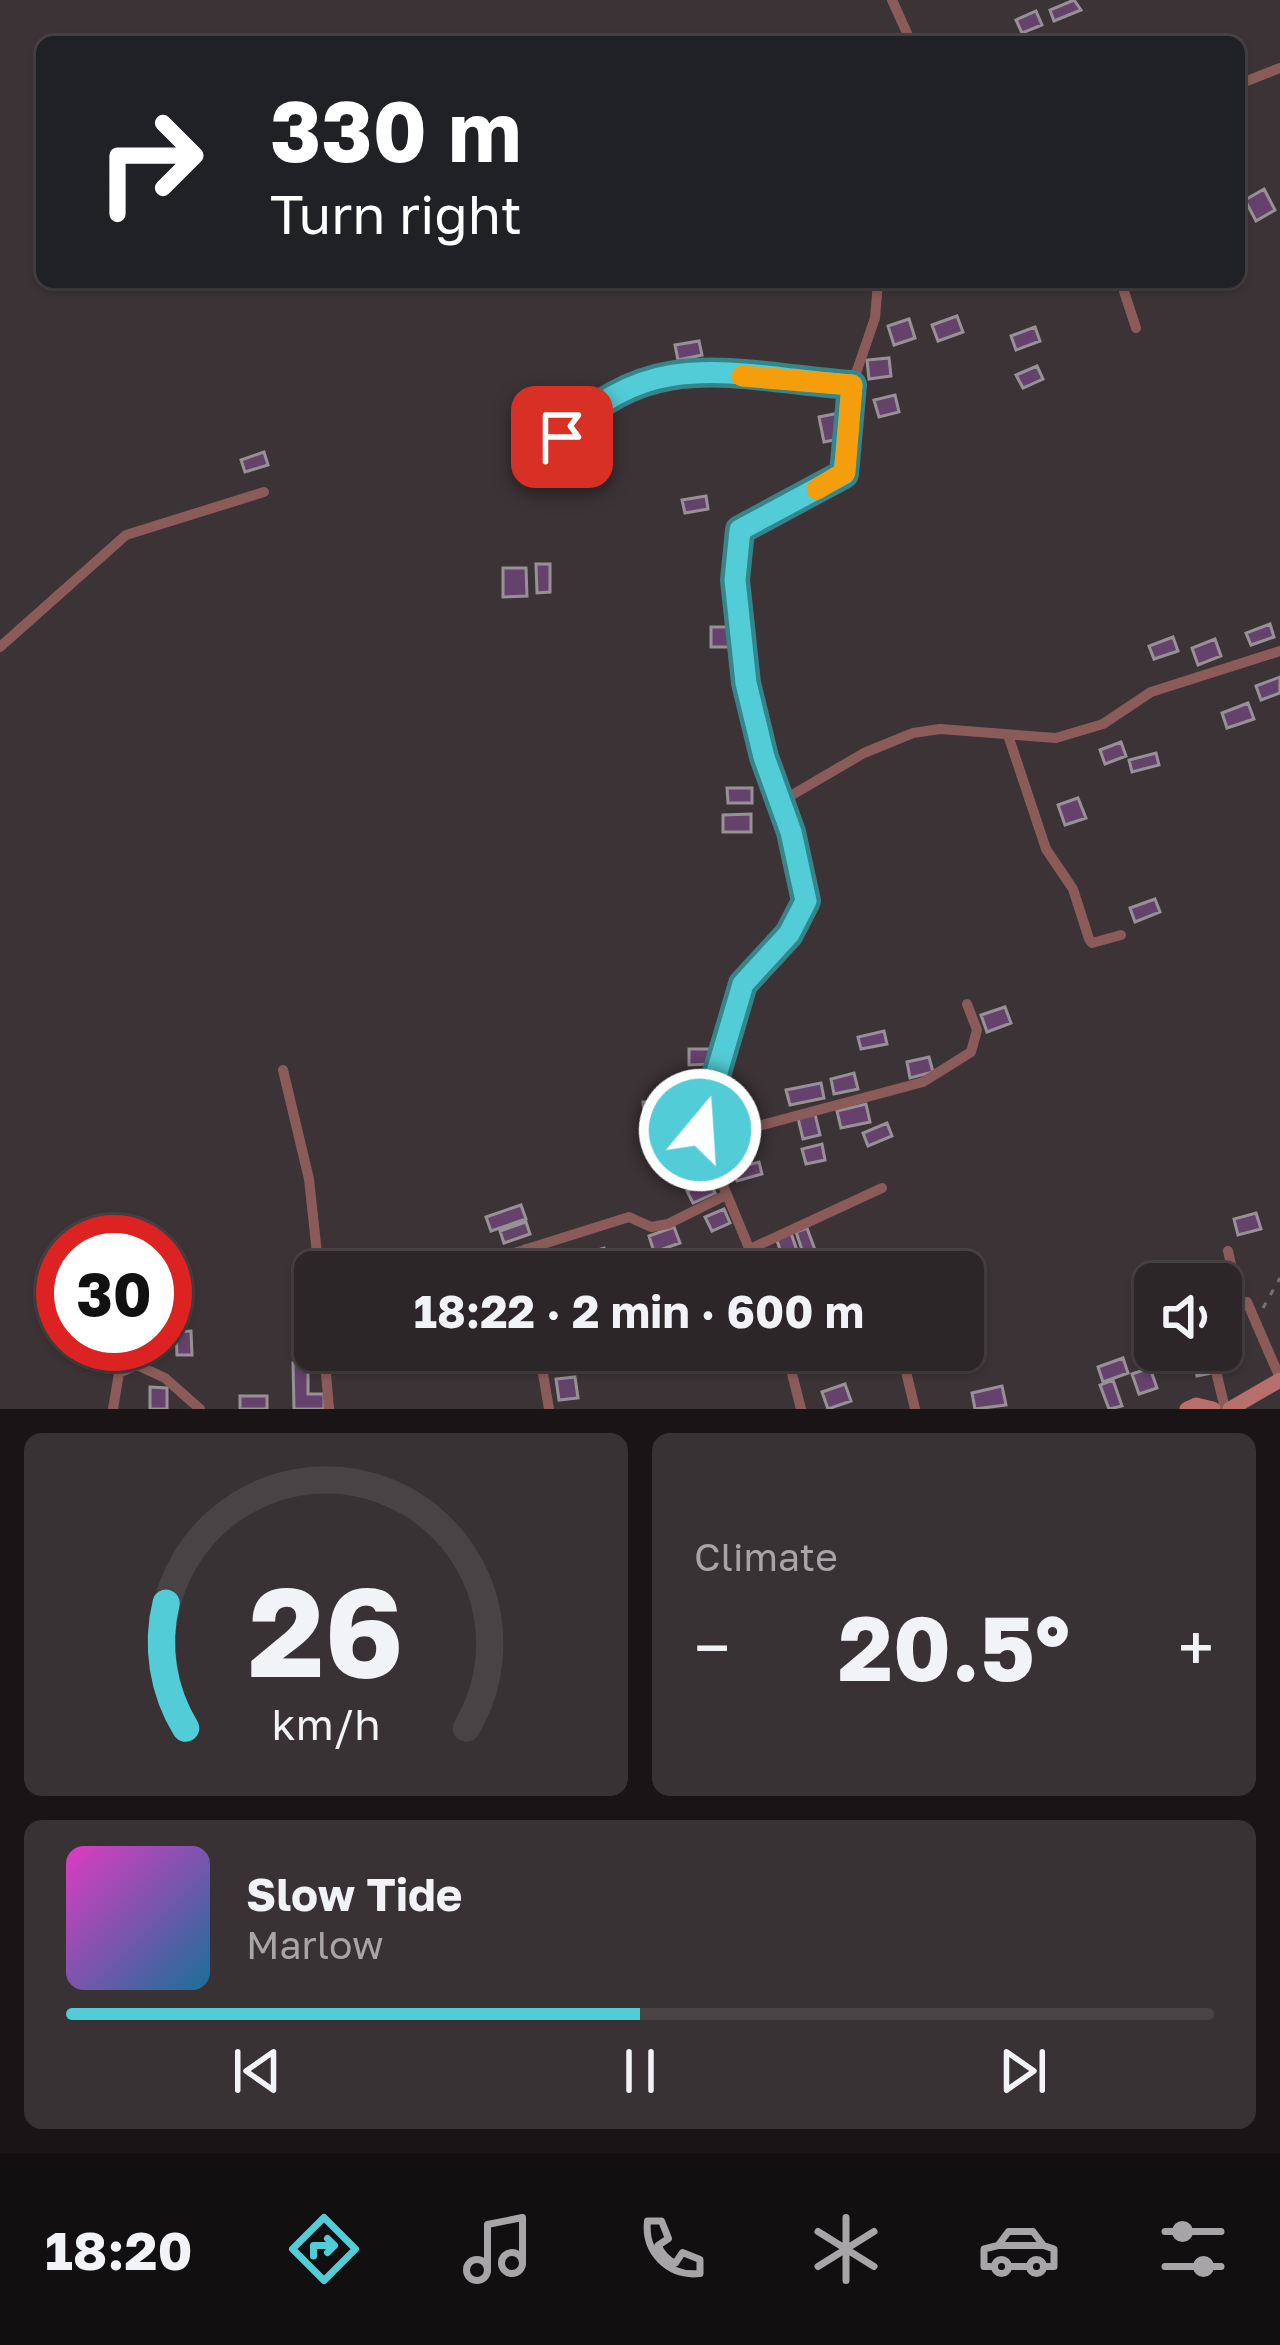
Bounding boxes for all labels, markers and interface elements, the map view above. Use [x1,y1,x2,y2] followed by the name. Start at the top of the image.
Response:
[270,80,522,180] text: 330 m
[72,84,228,240] icon: right
[270,181,522,246] text: Turn right
[511,386,613,488] pin
[529,404,595,470] icon: arrive
[637,1067,763,1193] position arrow
[36,1215,192,1371] speed limit sign: 30
[1134,1263,1242,1371] map controls
[1134,1263,1242,1371] button: sound
[414,1284,864,1338] text: 18:22 · 2 min · 600 m
[694,1533,838,1580] text: Climate
[248,1555,404,1704] text: 26
[838,1593,1070,1701] text: 20.5°
[694,1607,730,1687] text: −
[1178,1607,1214,1687] text: +
[271,1697,381,1748] text: km/h
[246,1867,462,1921] text: Slow Tide
[246,1921,383,1968] text: Marlow
[224,2038,290,2104] icon: previous
[607,2038,673,2104] icon: pause
[990,2038,1056,2104] icon: next
[282,2207,366,2291] icon: directions
[456,2207,540,2291] icon: music
[630,2207,714,2291] icon: phone
[804,2207,888,2291] icon: climate
[977,2207,1061,2291] icon: car
[1151,2207,1235,2291] icon: filters
[45,2217,193,2282] text: 18:20

